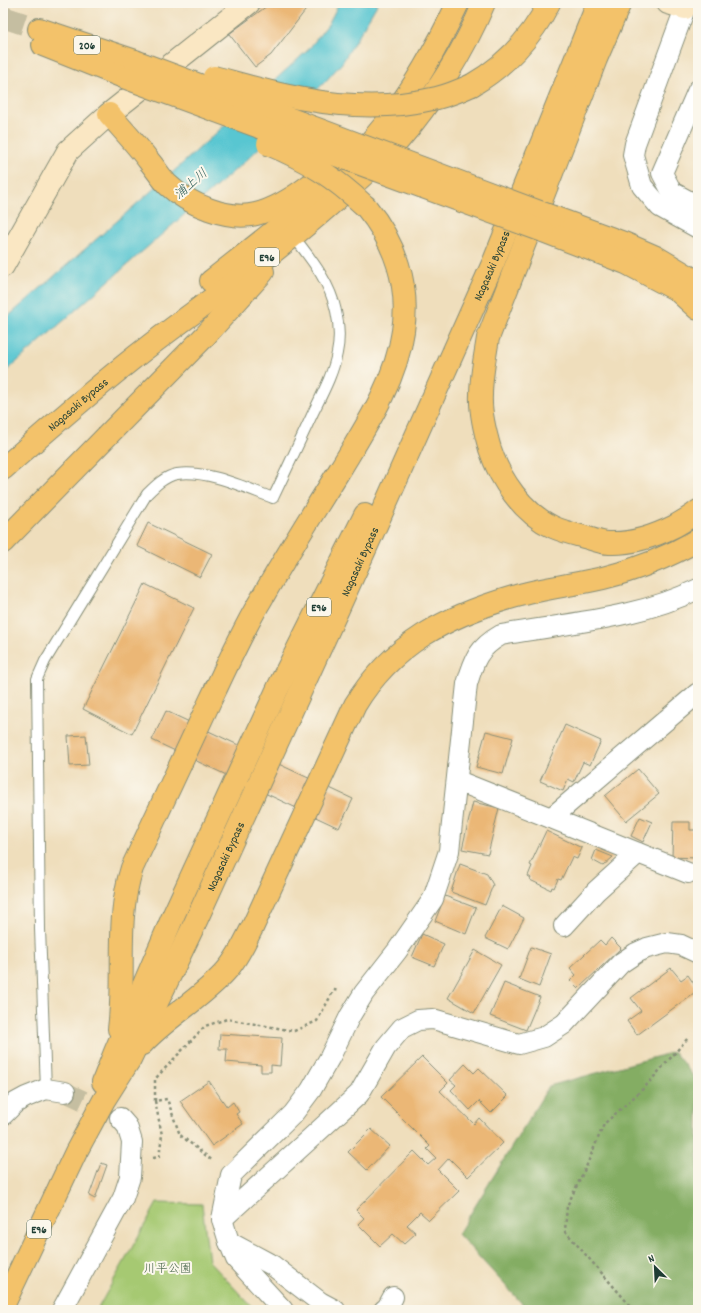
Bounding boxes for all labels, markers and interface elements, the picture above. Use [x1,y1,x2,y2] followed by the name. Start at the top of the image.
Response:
[74,36,100,54] road number: 206
[171,165,213,205] water label: 浦上川
[470,228,515,304] street label: Nagasaki Bypass
[255,248,279,266] road number: E96
[45,375,113,436] street label: Nagasaki Bypass
[338,525,384,600] street label: Nagasaki Bypass
[307,598,331,616] road number: E96
[203,819,250,895] street label: Nagasaki Bypass
[27,1220,51,1238] road number: E96
[635,1247,675,1287] north arrow
[646,1251,658,1268] text: N
[144,1261,192,1278] park label: 川平公園

